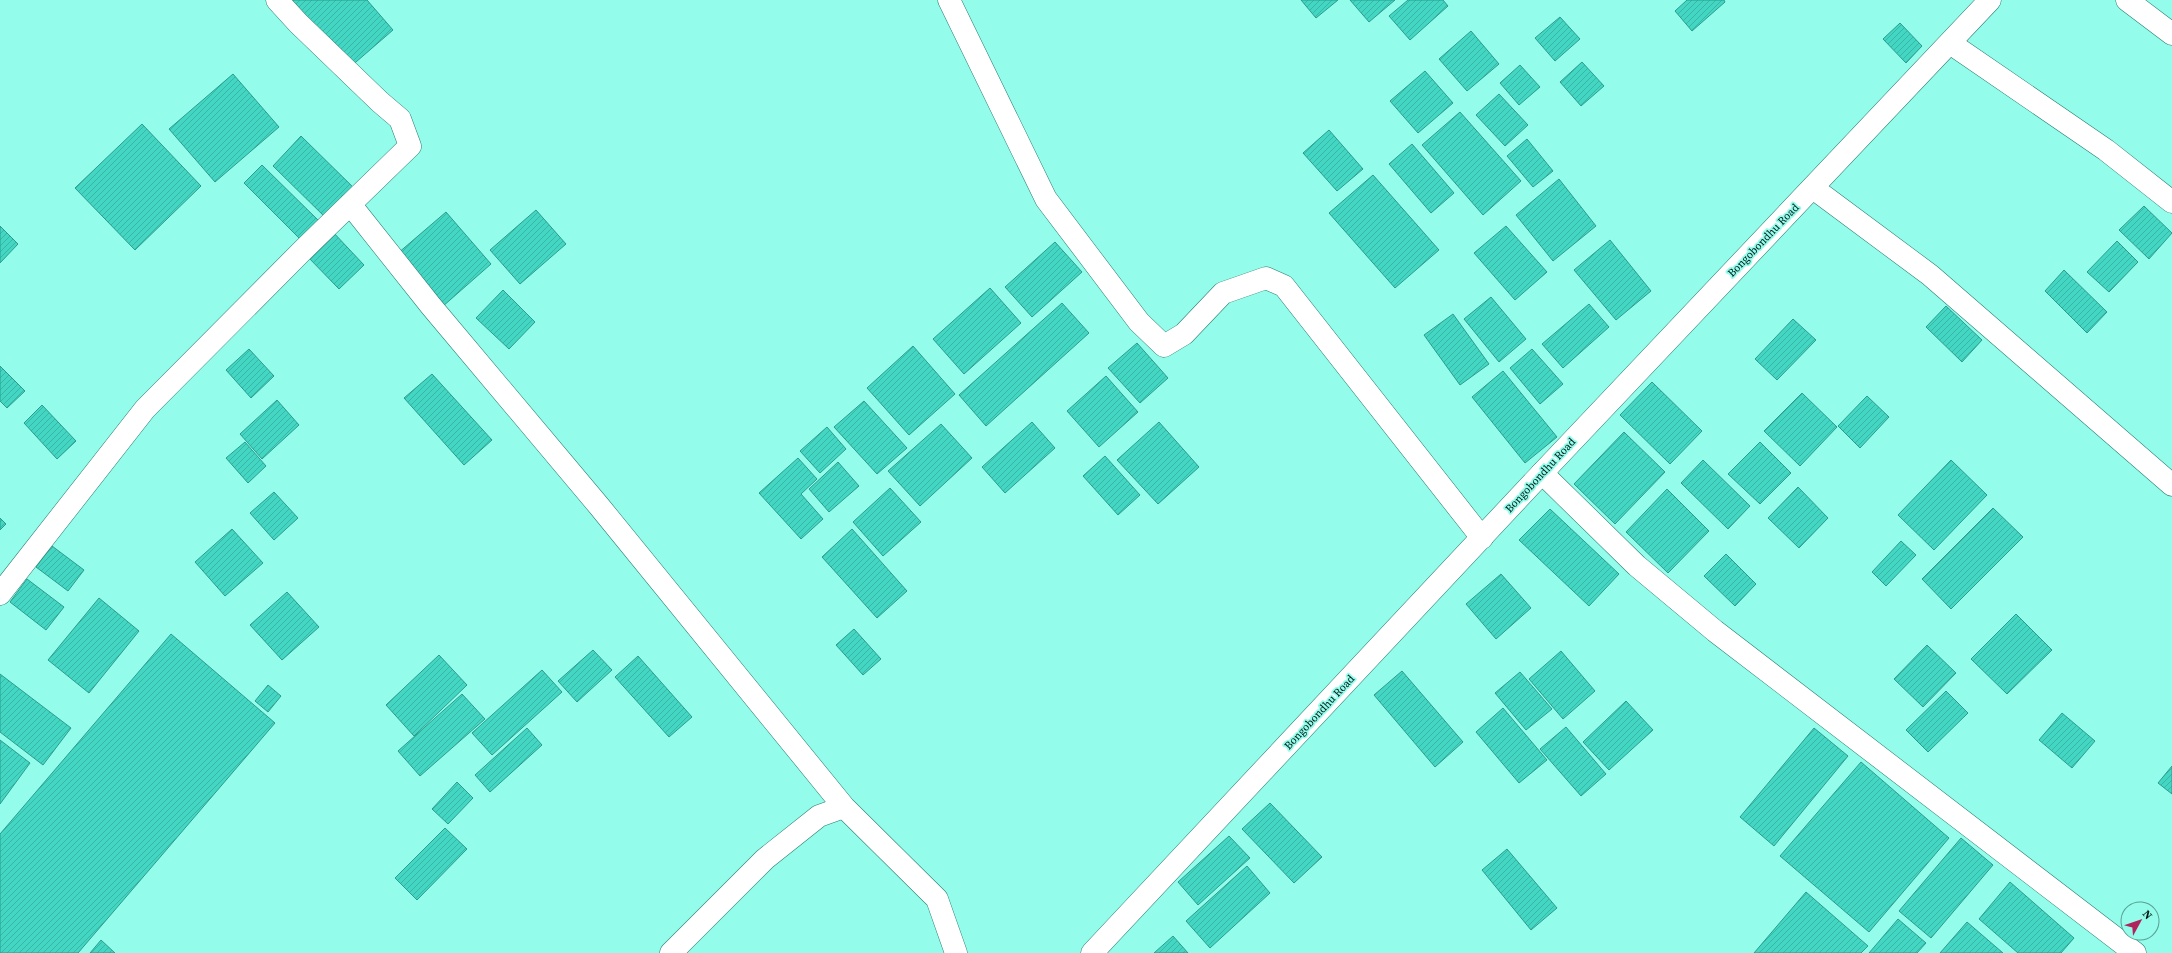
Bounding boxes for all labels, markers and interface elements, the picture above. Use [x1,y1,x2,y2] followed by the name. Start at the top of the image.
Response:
[1724,200,1803,280] street label: Bongobondhu Road
[1502,434,1579,516] street label: Bongobondhu Road
[1281,671,1358,753] street label: Bongobondhu Road
[2120,901,2160,941] north arrow
[2139,907,2156,923] text: N

